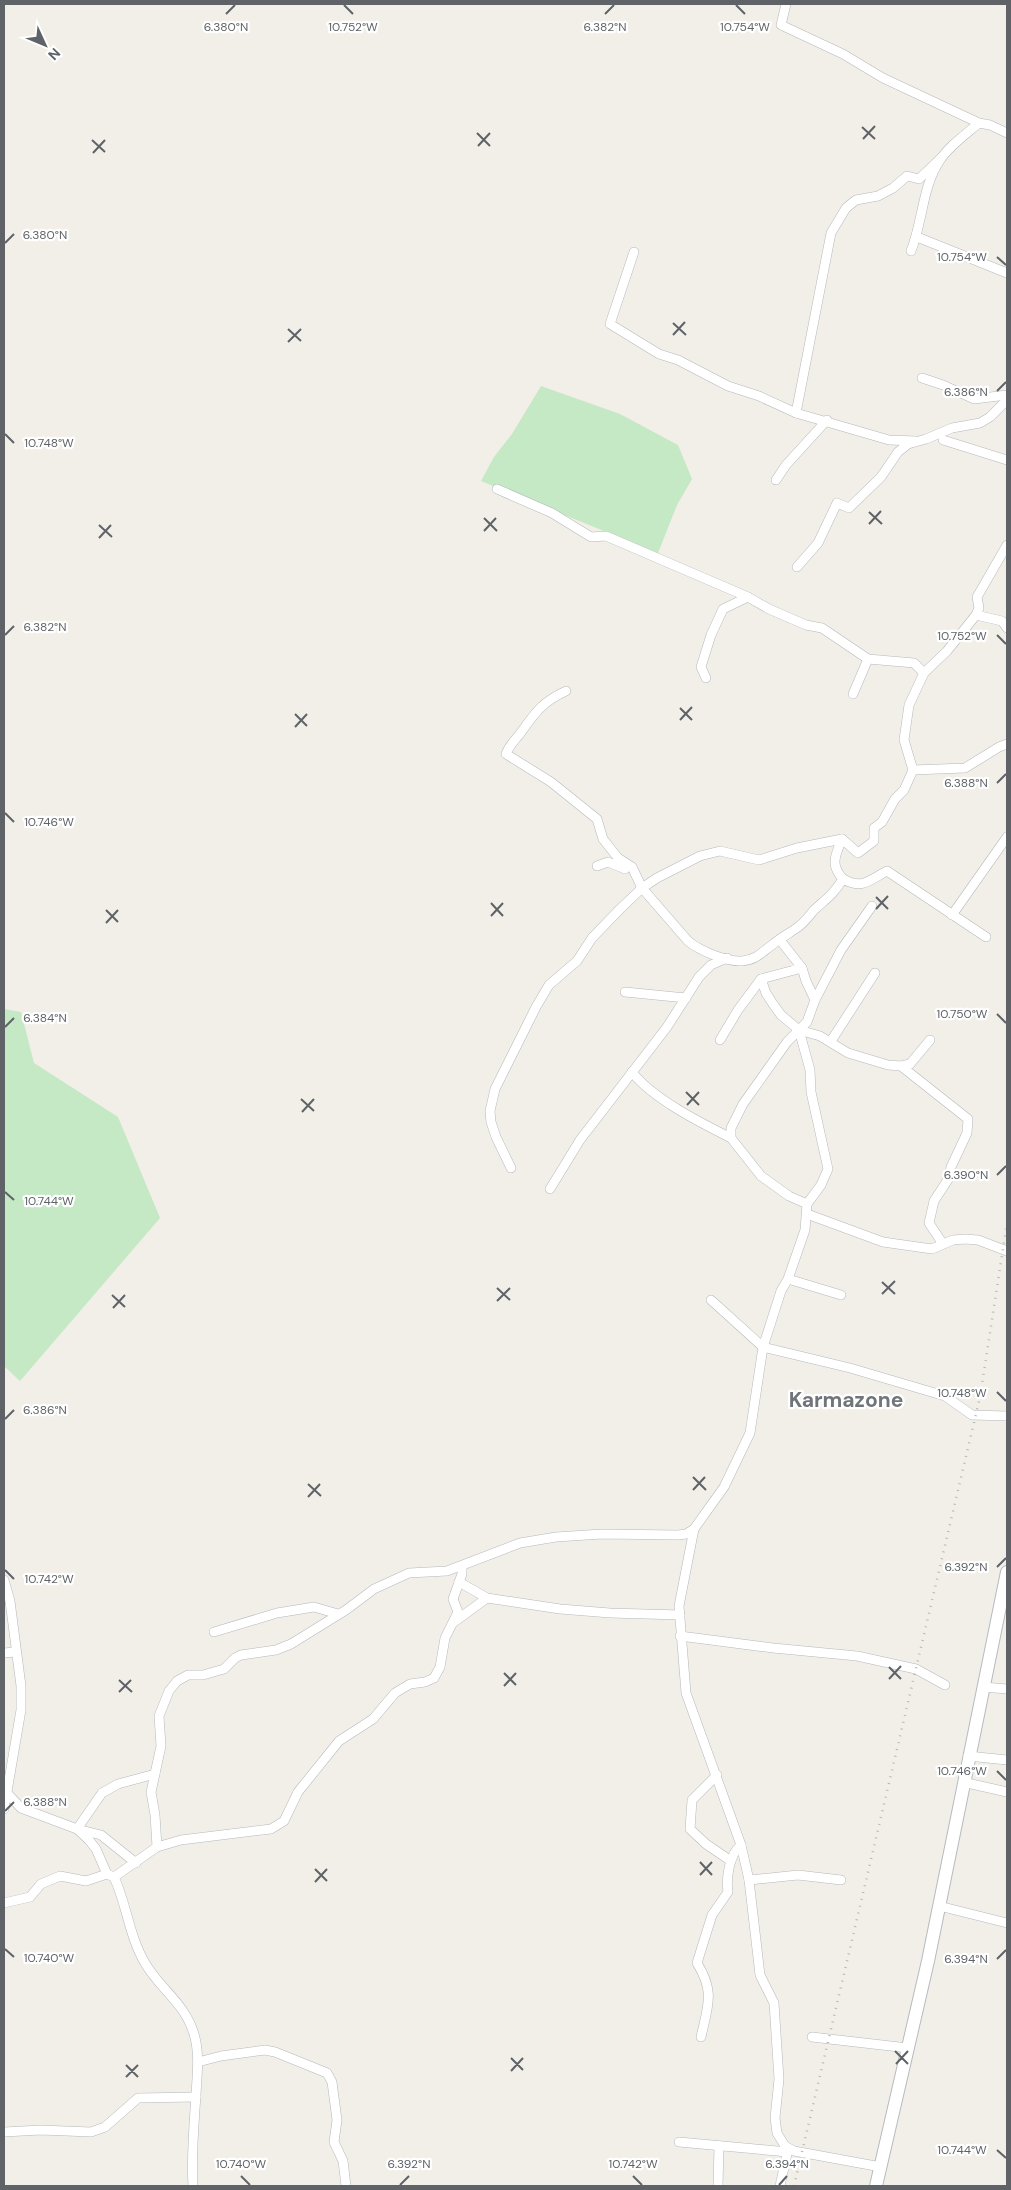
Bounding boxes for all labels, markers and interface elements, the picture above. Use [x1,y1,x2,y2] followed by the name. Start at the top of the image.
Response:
[204,19,248,35] text: 6.380°N
[328,19,378,35] text: 10.752°W
[584,19,626,35] text: 6.382°N
[720,19,770,35] text: 10.754°W
[20,20,70,70] north arrow
[44,44,64,64] text: N
[23,227,67,243] text: 6.380°N
[937,249,987,265] text: 10.754°W
[944,384,988,400] text: 6.386°N
[24,435,74,451] text: 10.748°W
[24,619,66,635] text: 6.382°N
[937,628,987,644] text: 10.752°W
[944,775,988,791] text: 6.388°N
[24,814,74,830] text: 10.746°W
[937,1006,988,1022] text: 10.750°W
[23,1010,67,1026] text: 6.384°N
[944,1167,988,1183] text: 6.390°N
[24,1193,74,1209] text: 10.744°W
[937,1385,987,1401] text: 10.748°W
[789,1386,903,1414] district label: Karmazone
[23,1402,67,1418] text: 6.386°N
[945,1559,987,1575] text: 6.392°N
[24,1571,74,1587] text: 10.742°W
[937,1763,987,1779] text: 10.746°W
[23,1794,67,1810] text: 6.388°N
[24,1950,75,1966] text: 10.740°W
[944,1951,988,1967] text: 6.394°N
[937,2142,987,2158] text: 10.744°W
[216,2156,267,2172] text: 10.740°W
[388,2156,430,2172] text: 6.392°N
[608,2156,658,2172] text: 10.742°W
[765,2156,809,2172] text: 6.394°N

